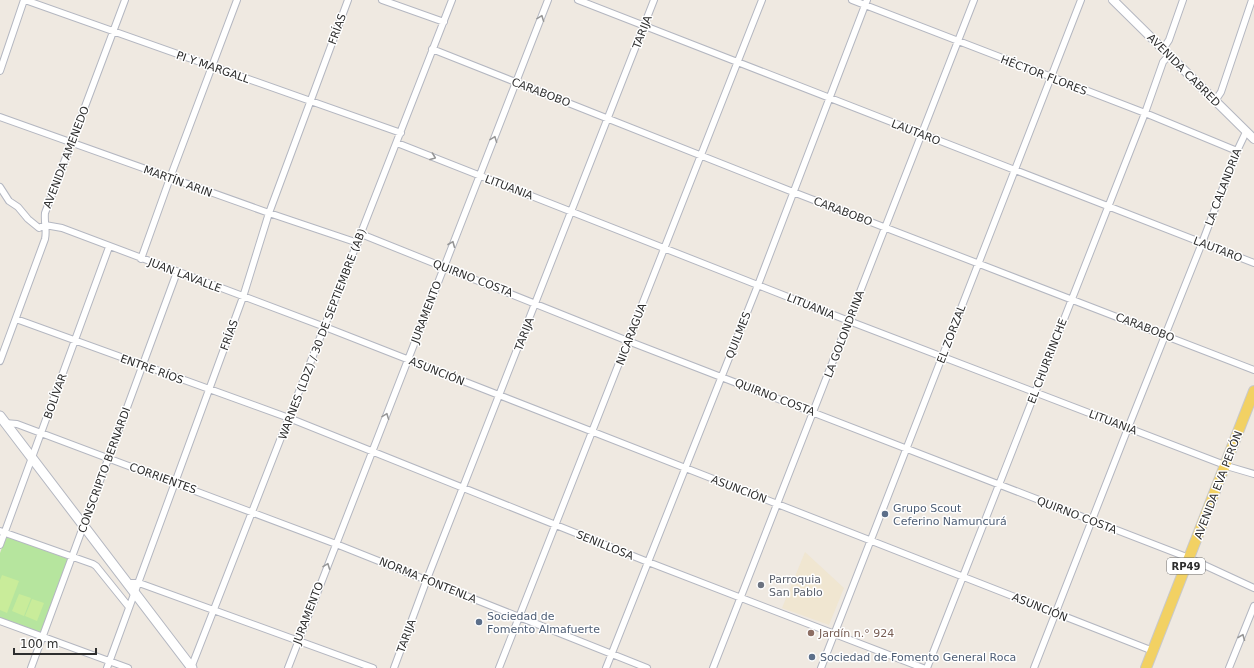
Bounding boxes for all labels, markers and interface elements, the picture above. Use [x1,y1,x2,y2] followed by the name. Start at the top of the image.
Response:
[326,12,349,46] street label: FRÍAS
[630,13,655,52] street label: TARIJA
[536,14,544,21] one-way arrow
[1144,31,1223,110] street label: AVENIDA CABRED
[175,49,252,86] street label: PI Y MARGALL
[999,53,1089,98] street label: HÉCTOR FLORES
[510,75,572,110] street label: CARABOBO
[41,104,92,210] street label: AVENIDA AMENEDO
[889,117,943,148] street label: LAUTARO
[490,135,498,142] one-way arrow
[1203,146,1244,228] street label: LA CALANDRIA
[430,153,437,161] one-way arrow
[142,163,214,200] street label: MARTÍN ARIN
[483,172,535,203] street label: LITUANIA
[812,194,874,229] street label: CARABOBO
[276,227,369,442] street label: WARNES (LDZ) / 30 DE SEPTIEMBRE (AB)
[1191,234,1245,265] street label: LAUTARO
[448,241,456,248] one-way arrow
[145,255,223,295] street label: JUAN LAVALLE
[431,257,515,300] street label: QUIRNO COSTA
[408,279,444,346] street label: JURAMENTO
[822,288,867,380] street label: LA GOLONDRINA
[785,291,837,322] street label: LITUANIA
[614,301,649,367] street label: NICARAGUA
[934,302,969,365] street label: EL ZORZAL
[723,310,754,361] street label: QUILMES
[1114,310,1176,345] street label: CARABOBO
[512,315,537,354] street label: TARIJA
[1025,317,1070,406] street label: EL CHURRINCHE
[218,318,241,352] street label: FRÍAS
[118,352,185,387] street label: ENTRE RÍOS
[407,354,466,388] street label: ASUNCIÓN
[41,371,70,421] street label: BOLÍVAR
[733,376,817,419] street label: QUIRNO COSTA
[76,406,133,535] street label: CONSCRIPTO BERNARDI
[1087,407,1139,438] street label: LITUANIA
[381,412,389,419] one-way arrow
[1192,429,1245,541] street label: AVENIDA EVA PERÓN
[127,460,198,497] street label: CORRIENTES
[709,473,769,506] street label: ASUNCIÓN
[1035,494,1119,537] street label: QUIRNO COSTA
[893,502,1007,528] place label: Grupo Scout Ceferino Namuncurá
[880,509,890,519] marker: Grupo Scout Ceferino Namuncurá
[574,528,636,563] street label: SENILLOSA
[377,555,479,606] street label: NORMA FONTENLA
[1167,558,1205,574] road number: RP49
[322,563,330,570] one-way arrow
[769,573,823,599] place label: Parroquia San Pablo
[290,580,326,647] street label: JURAMENTO
[756,580,766,590] marker: Parroquia San Pablo
[1010,590,1069,624] street label: ASUNCIÓN
[487,610,600,636] place label: Sociedad de Fomento Almafuerte
[394,617,419,656] street label: TARIJA
[474,617,484,627] marker: Sociedad de Fomento Almafuerte
[818,627,894,640] place label: Jardín n.° 924
[806,628,816,638] marker: Jardín n.° 924
[14,630,96,656] scale bar
[1237,633,1245,640] one-way arrow
[20,637,58,651] text: 100 m
[820,651,1016,664] place label: Sociedad de Fomento General Roca
[807,652,817,662] marker: Sociedad de Fomento General Roca

